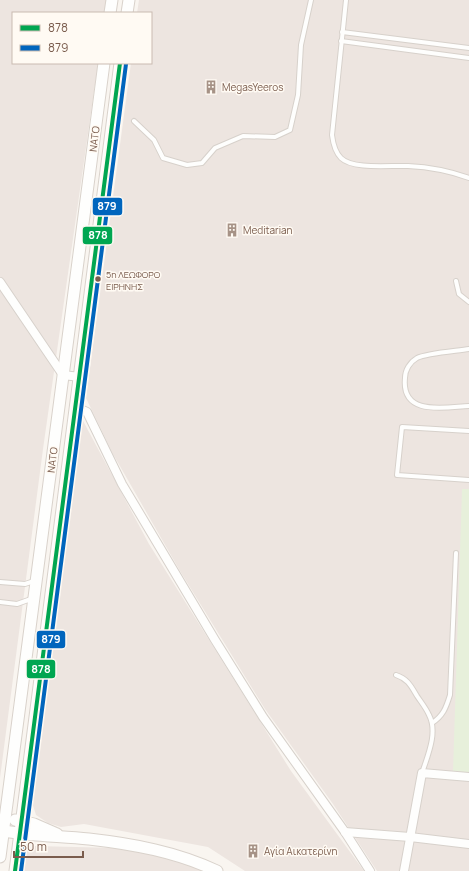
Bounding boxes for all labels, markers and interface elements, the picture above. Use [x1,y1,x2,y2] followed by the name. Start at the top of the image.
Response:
[12,12,152,64] legend
[48,19,68,36] text: 878
[48,39,68,56] text: 879
[203,79,219,95] building icon: MegasYeeros
[222,80,283,94] place label: MegasYeeros
[85,125,103,153] street label: ΝΑΤΟ
[92,197,123,216] line badge: 879
[97,198,117,213] text: 879
[224,222,240,238] building icon: Meditarian
[243,223,293,237] place label: Meditarian
[82,226,113,245] line badge: 878
[88,227,108,242] text: 878
[106,268,161,293] place label: 5η ΛΕΩΦΟΡΟ ΕΙΡΗΝΗΣ
[93,274,103,284] marker: 5η ΛΕΩΦΟΡΟ ΕΙΡΗΝΗΣ
[43,446,61,474] street label: ΝΑΤΟ
[36,630,66,649] line badge: 879
[41,631,61,646] text: 879
[26,659,56,679] line badge: 878
[31,661,51,676] text: 878
[14,833,83,859] scale bar
[20,838,47,855] text: 50 m
[245,843,261,859] building icon: Αγία Αικατερίνη
[264,844,338,858] place label: Αγία Αικατερίνη

